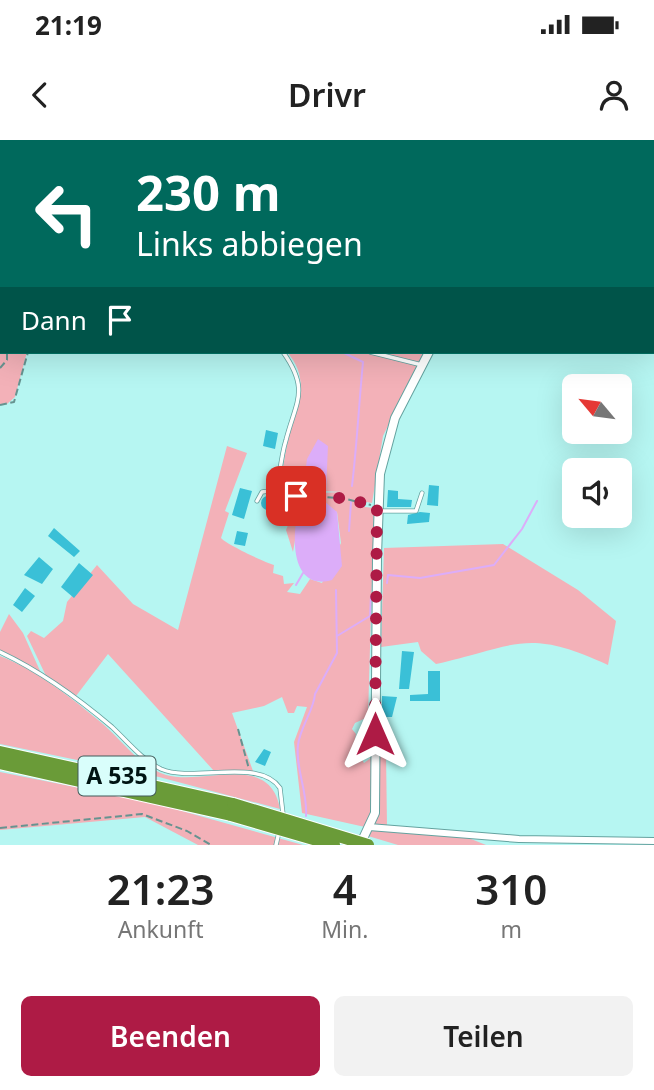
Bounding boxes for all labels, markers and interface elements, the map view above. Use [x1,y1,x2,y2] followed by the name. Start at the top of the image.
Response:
[35,7,102,43] text: 21:19
[288,73,366,116] text: Drivr
[21,76,59,114] icon: back
[595,76,633,114] icon: person
[136,159,281,225] text: 230 m
[21,168,112,259] icon: left
[136,222,363,265] text: Links abbiegen
[101,301,139,339] icon: arrive
[21,302,87,338] text: Dann
[562,374,632,444] north arrow
[562,374,632,528] map controls
[562,458,632,528] button: sound
[266,466,326,526] pin
[277,477,315,515] icon: arrive
[338,697,412,771] position arrow
[78,756,156,796] road number: A 535
[107,860,214,917] text: 21:23
[333,860,357,917] text: 4
[475,860,547,917] text: 310
[118,913,204,945] text: Ankunft
[321,913,368,945] text: Min.
[500,913,522,945] text: m
[21,996,320,1076] button: Beenden
[334,996,633,1076] button: Teilen

